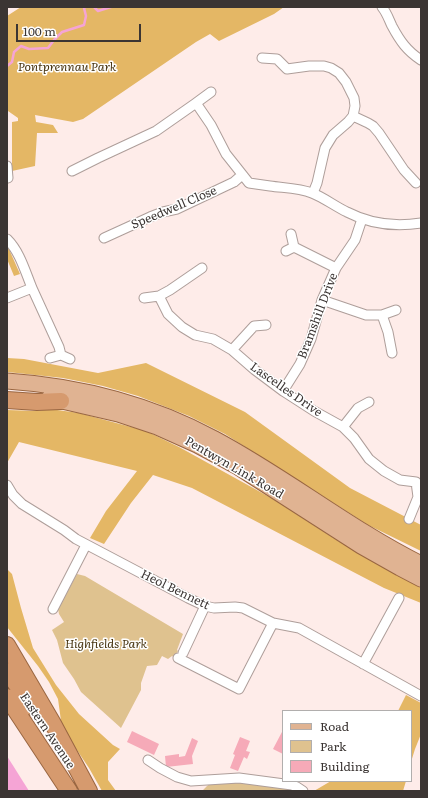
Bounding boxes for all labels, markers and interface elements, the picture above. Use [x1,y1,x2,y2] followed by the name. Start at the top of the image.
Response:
[18,16,143,42] scale bar
[23,22,56,40] text: 100 m
[18,60,116,74] park label: Pontprennau Park
[129,183,219,233] street label: Speedwell Close
[295,271,341,361] street label: Bramshill Drive
[247,360,325,420] street label: Lascelles Drive
[182,434,286,502] street label: Pentwyn Link Road
[138,567,212,613] street label: Heol Bennett
[65,637,147,651] park label: Highfields Park
[16,690,78,772] street label: Eastern Avenue
[282,710,412,782] legend
[320,717,349,735] text: Road
[320,737,346,755] text: Park
[320,757,369,775] text: Building

